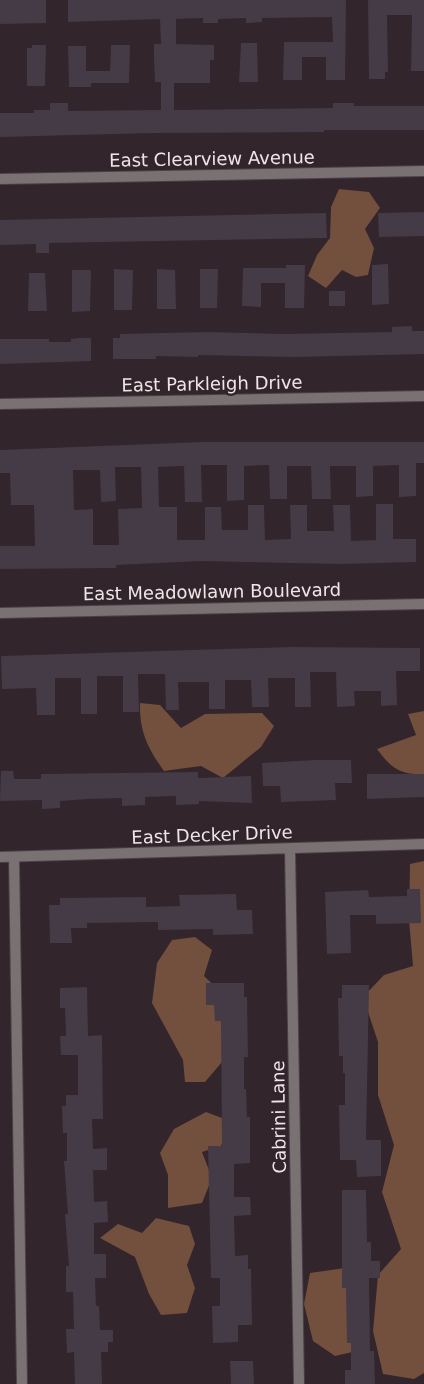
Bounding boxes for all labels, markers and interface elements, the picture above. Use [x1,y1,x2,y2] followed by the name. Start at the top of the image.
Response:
[109,146,315,171] street label: East Clearview Avenue
[121,371,303,396] street label: East Parkleigh Drive
[83,579,341,604] street label: East Meadowlawn Boulevard
[131,821,293,848] street label: East Decker Drive
[267,1060,290,1174] street label: Cabrini Lane

